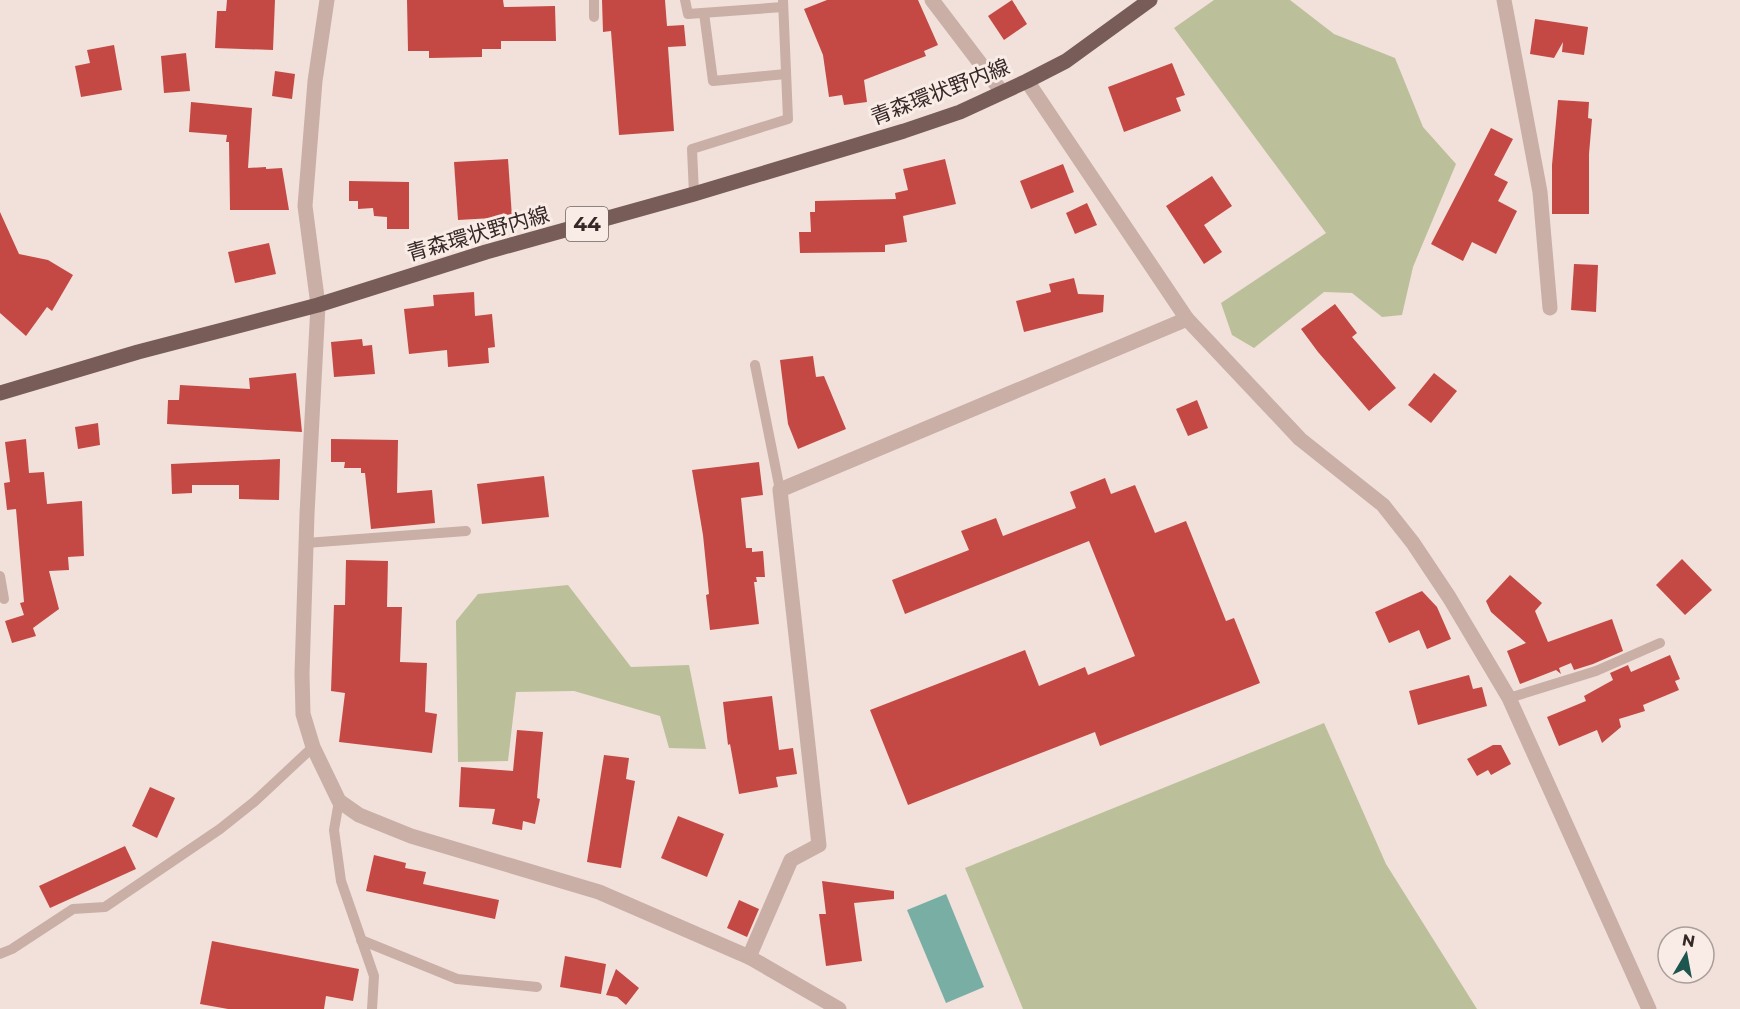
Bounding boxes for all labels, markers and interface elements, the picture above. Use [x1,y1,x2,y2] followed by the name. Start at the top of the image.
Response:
[867,54,1013,130] street label: 青森環状野内線
[404,201,552,266] street label: 青森環状野内線
[566,207,608,241] road number: 44
[1656,925,1716,985] north arrow
[1680,930,1697,951] text: N

